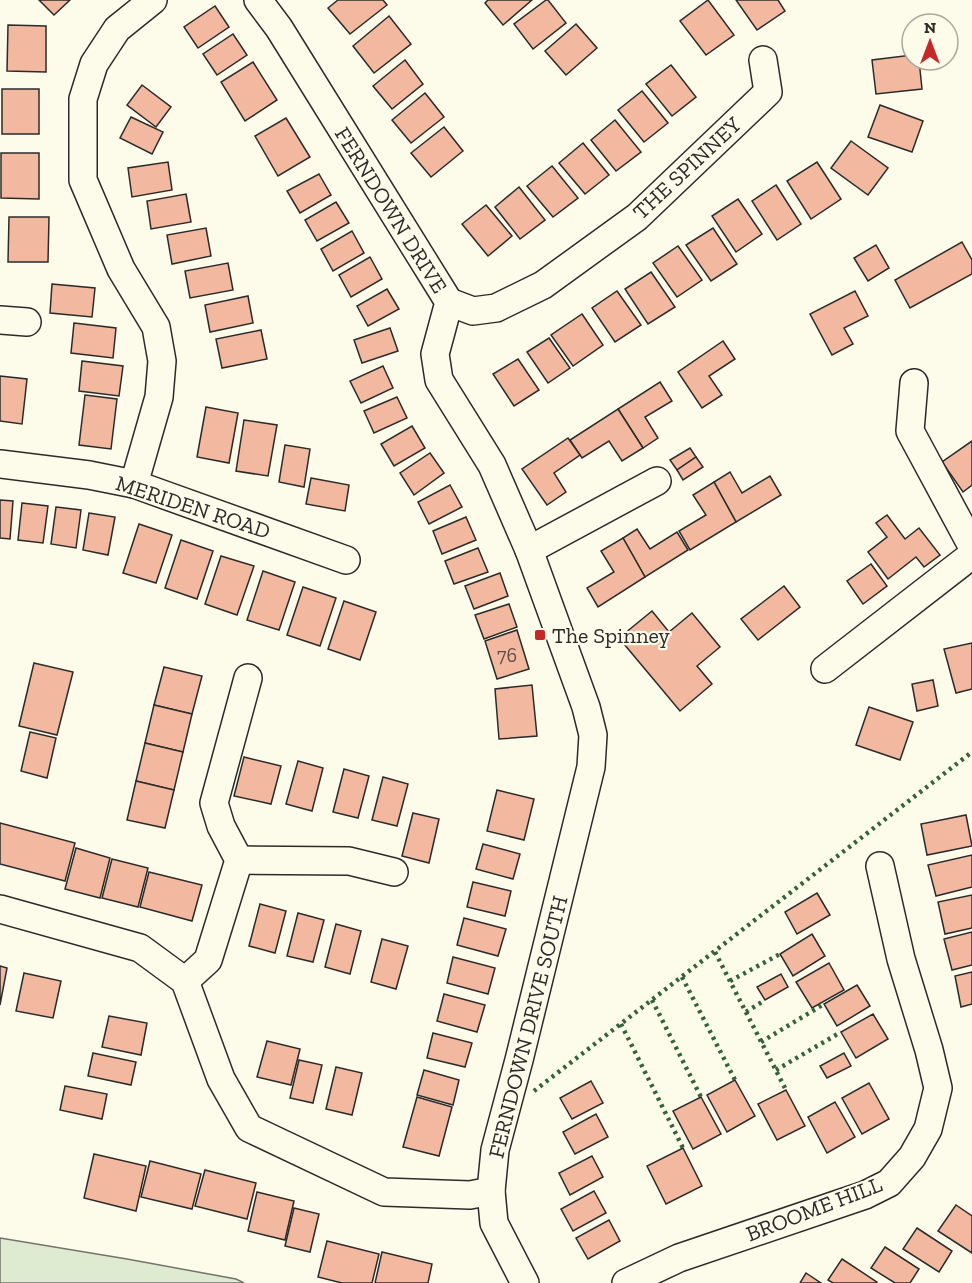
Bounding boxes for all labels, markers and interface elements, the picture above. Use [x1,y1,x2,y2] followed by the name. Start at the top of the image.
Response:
[900,12,960,72] north arrow
[924,18,936,37] text: N
[627,111,747,225] street label: THE SPINNEY
[329,122,453,298] street label: FERNDOWN DRIVE
[112,469,274,545] street label: MERIDEN ROAD
[552,622,670,649] place label: The Spinney
[533,628,547,642] marker: The Spinney
[497,643,517,667] house number: 76
[482,893,574,1161] street label: FERNDOWN DRIVE SOUTH
[742,1171,886,1247] street label: BROOME HILL

